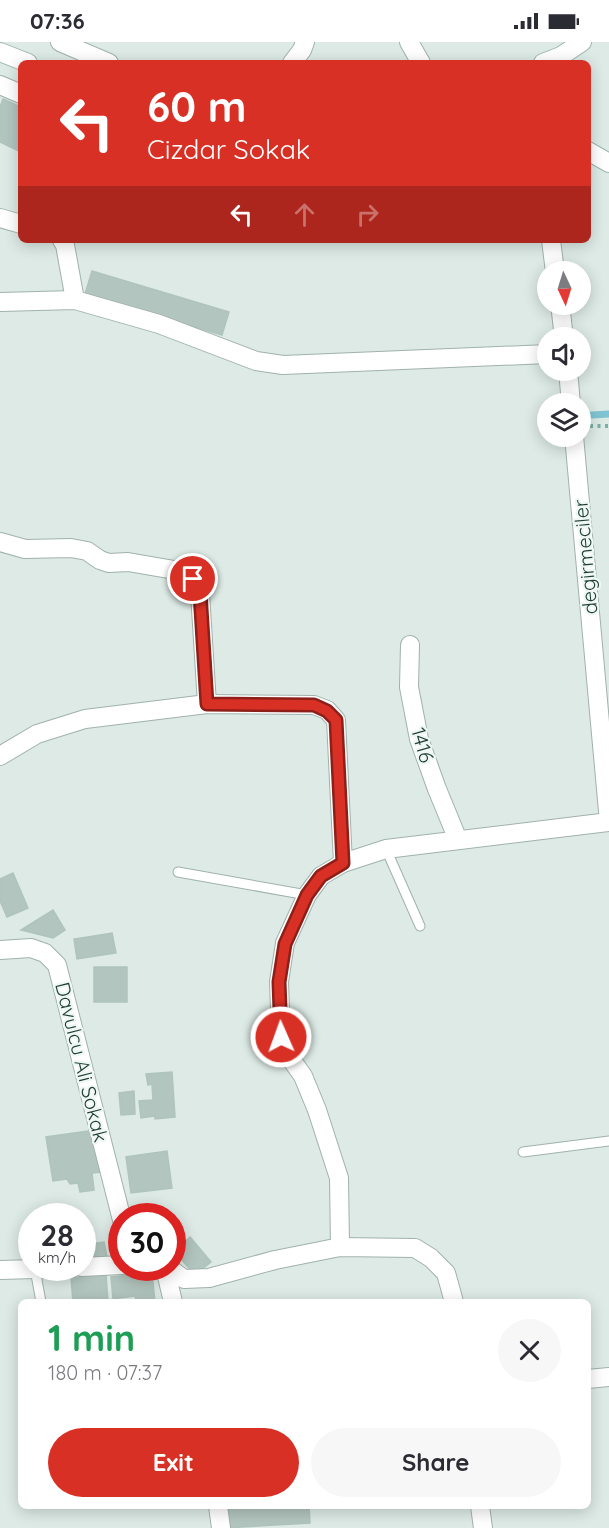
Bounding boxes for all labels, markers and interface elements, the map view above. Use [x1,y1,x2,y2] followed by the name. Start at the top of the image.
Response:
[30,7,85,35] text: 07:36
[147,80,247,133] text: 60 m
[48,84,126,162] icon: left
[147,132,310,166] text: Cizdar Sokak
[225,198,258,231] icon: left
[288,198,321,231] icon: ahead
[351,198,384,231] icon: right
[537,261,591,315] north arrow
[537,261,591,447] map controls
[537,327,591,381] button: sound
[537,393,591,447] button: layers
[567,498,602,616] street label: degirmeciler
[167,553,218,604] pin
[176,562,209,595] icon: arrive
[406,724,440,766] street label: 1416
[50,979,114,1145] street label: Davulcu Ali Sokak
[249,1005,313,1069] position arrow
[108,1203,186,1281] speed limit sign: 30
[40,1216,74,1254] text: 28
[38,1248,76,1267] text: km/h
[48,1315,135,1360] text: 1 min
[498,1319,561,1382] button: close
[48,1360,162,1385] text: 180 m · 07:37
[48,1428,299,1497] button: Exit
[311,1428,561,1497] button: Share

